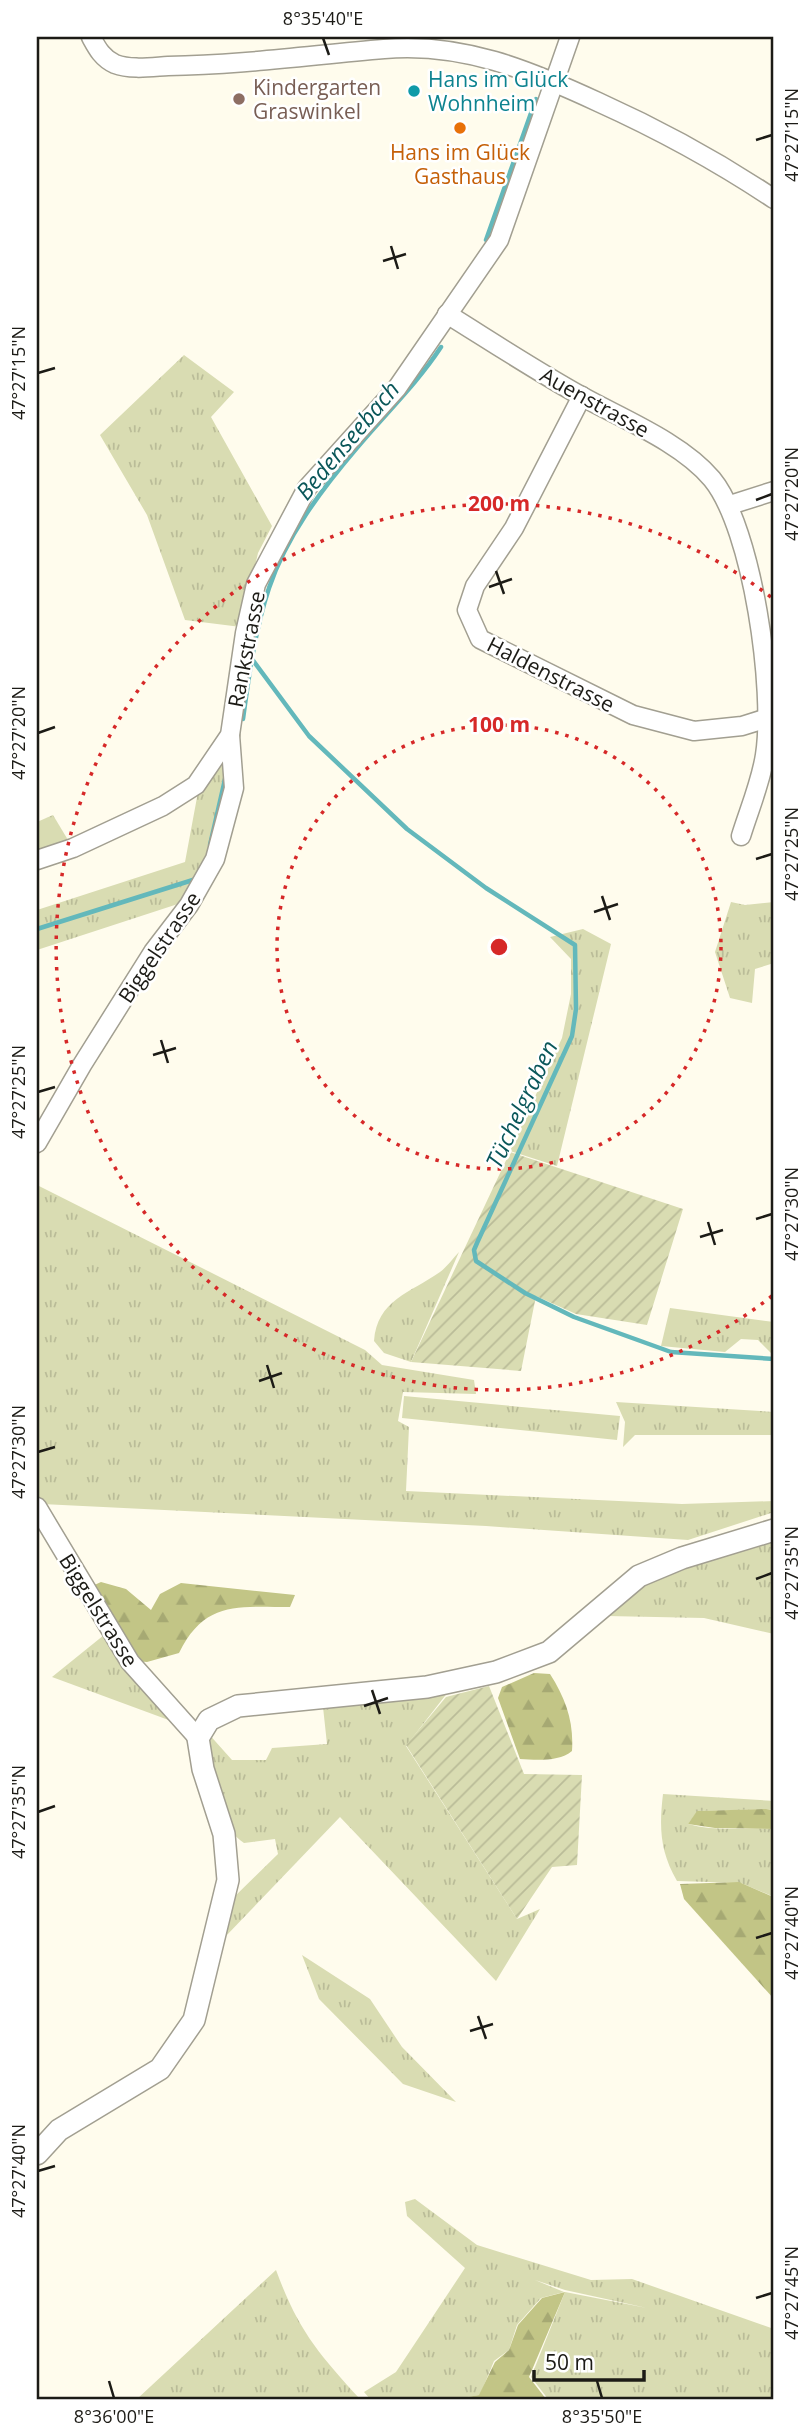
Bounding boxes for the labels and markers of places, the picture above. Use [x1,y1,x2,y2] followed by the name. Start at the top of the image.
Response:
[428,65,568,117] place label: Hans im Glück Wohnheim
[253,73,381,125] place label: Kindergarten Graswinkel
[406,83,422,99] marker: Hans im Glück Wohnheim
[231,91,247,107] marker: Kindergarten Graswinkel
[452,120,468,136] marker: Hans im Glück Gasthaus
[390,138,530,190] place label: Hans im Glück Gasthaus
[487,935,511,959] centre of rings

